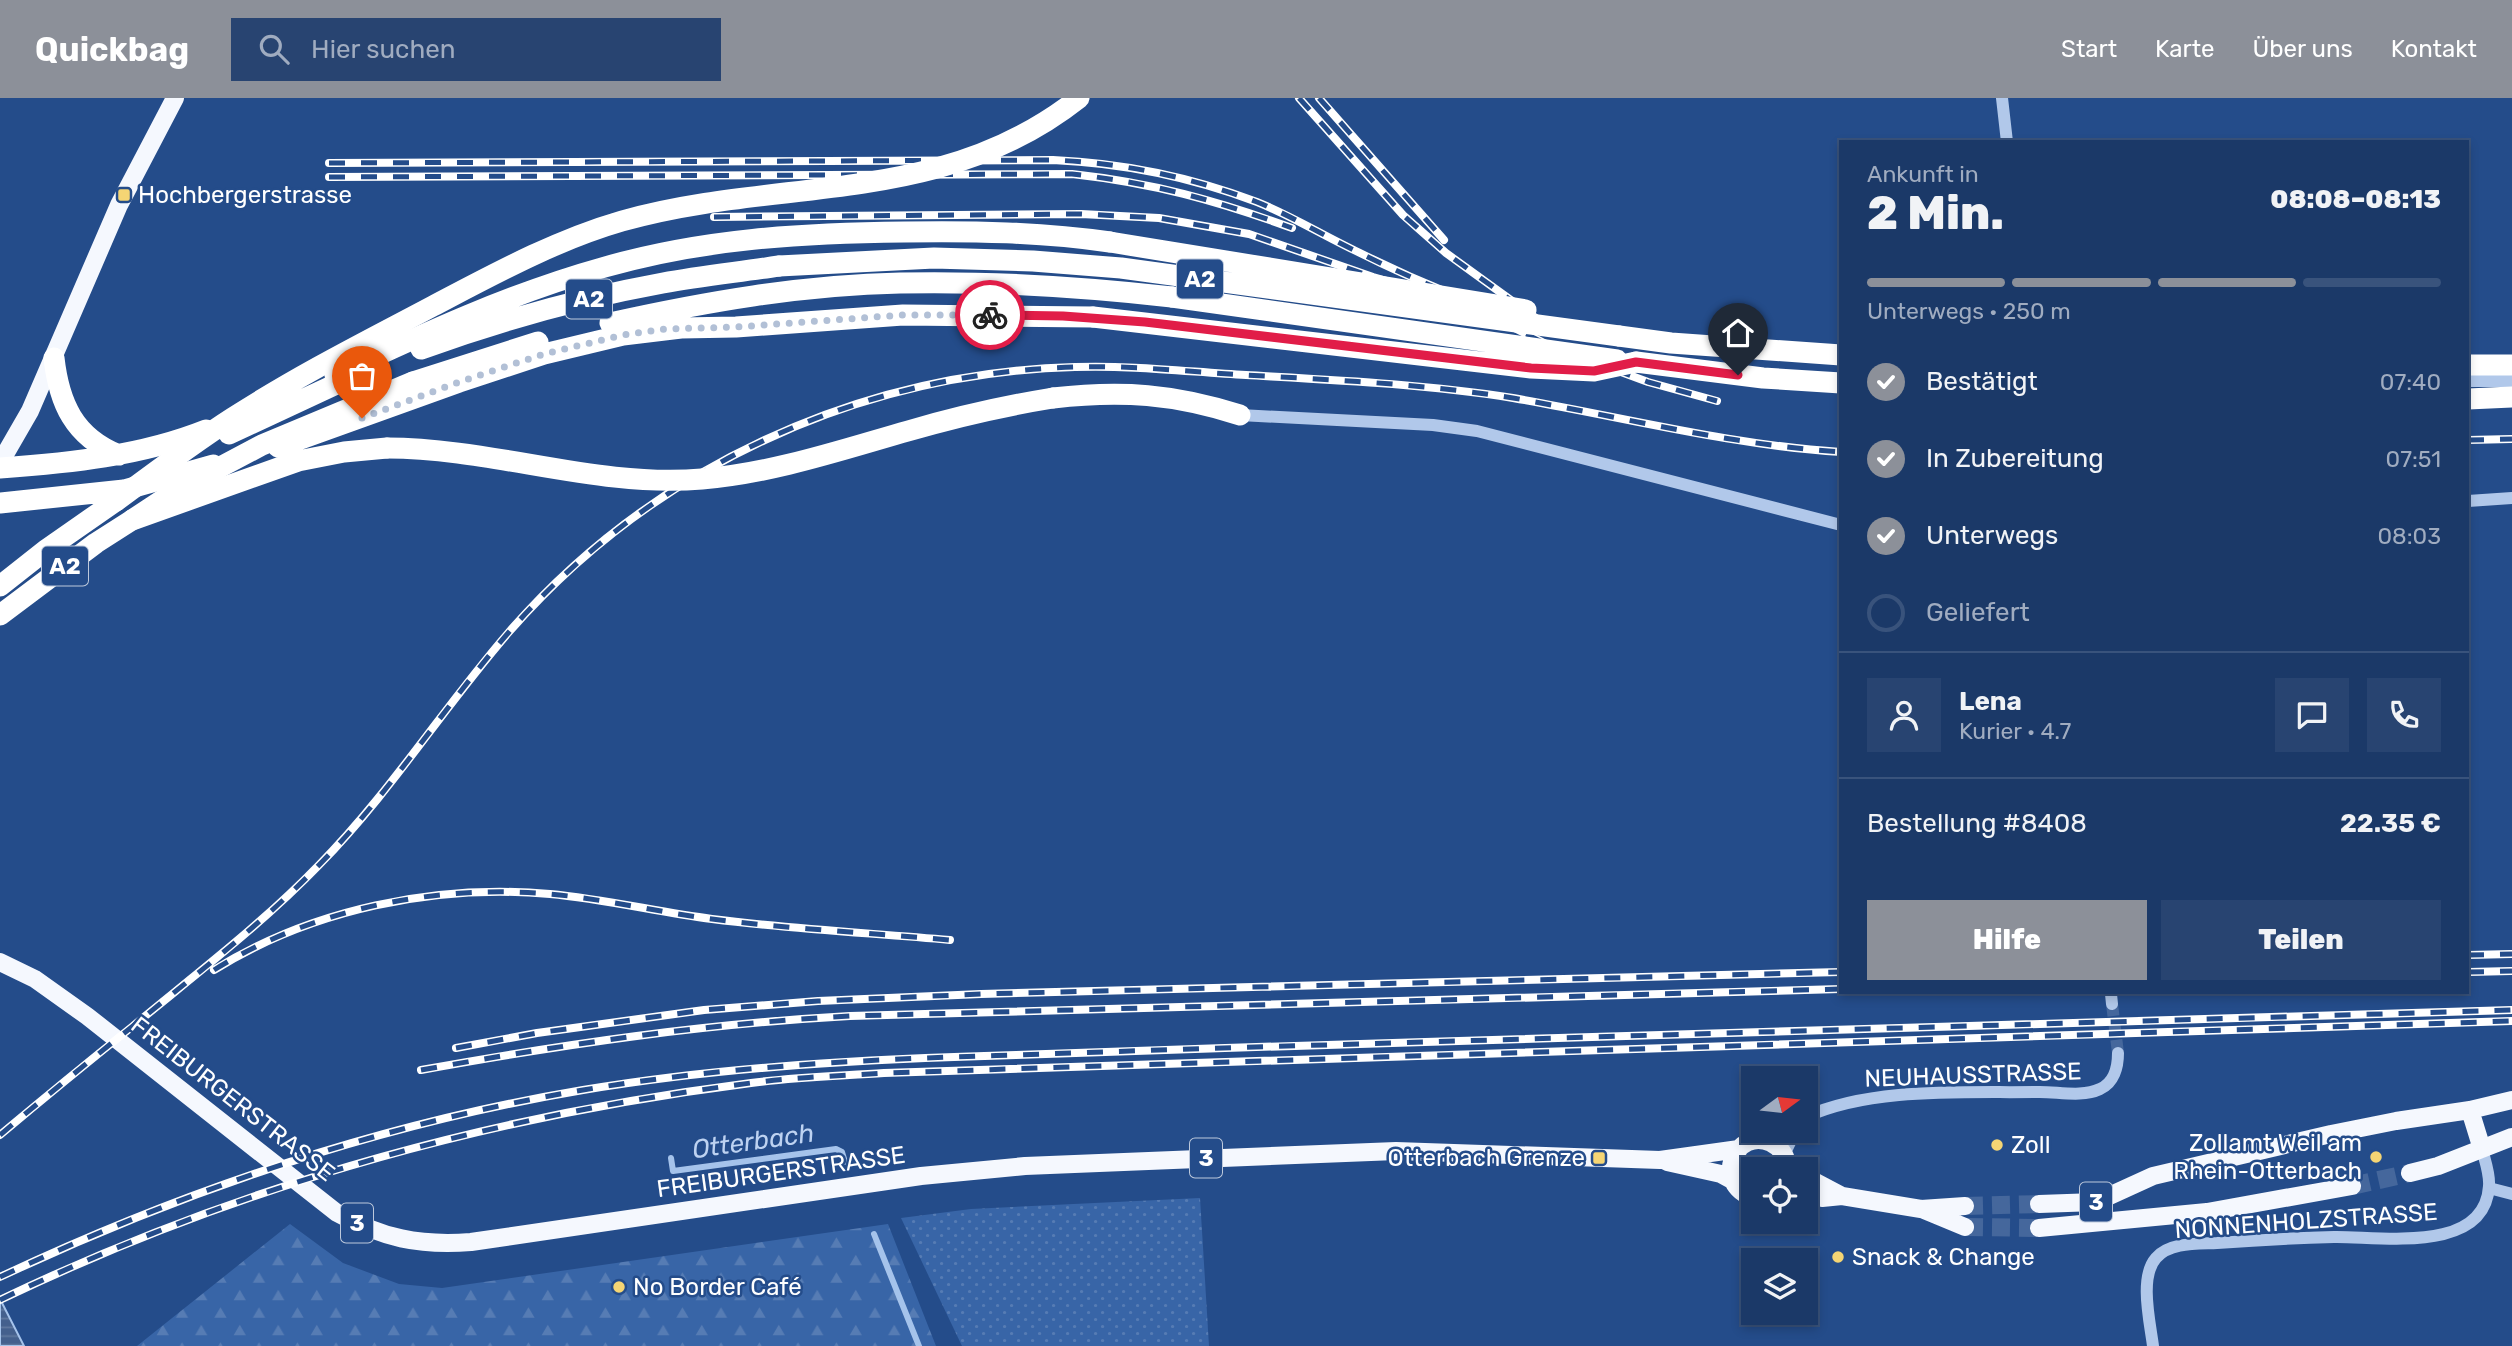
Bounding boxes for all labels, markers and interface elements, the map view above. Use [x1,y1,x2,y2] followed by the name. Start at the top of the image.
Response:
[231,18,721,81] search box
[35,30,189,69] text: Quickbag
[255,30,293,68] icon: search
[311,34,456,65] text: Hier suchen
[2061,35,2117,63] text: Start
[2155,35,2215,63] text: Karte
[2253,35,2353,63] text: Über uns
[2391,35,2477,63] text: Kontakt
[1867,160,1979,188] text: Ankunft in
[138,181,352,209] place label: Hochbergerstrasse
[2270,184,2441,215] text: 08:08–08:13
[1867,186,2004,241] text: 2 Min.
[116,187,132,203] marker: Hochbergerstrasse
[1177,260,1223,298] road number: A2
[566,280,612,318] road number: A2
[955,280,1025,350] courier
[971,296,1009,334] icon: bike
[1867,297,2071,325] text: Unterwegs · 250 m
[1708,303,1768,375] pin
[1719,314,1757,352] icon: home
[332,346,392,418] pin
[343,357,381,395] icon: bag
[1867,363,1905,401] icon: check
[1926,366,2038,397] text: Bestätigt
[2380,368,2441,396] text: 07:40
[1867,440,1905,478] icon: check
[1926,443,2104,474] text: In Zubereitung
[2386,445,2441,473] text: 07:51
[1867,517,1905,555] icon: check
[1926,520,2058,551] text: Unterwegs
[2377,522,2441,550] text: 08:03
[42,546,88,586] road number: A2
[1926,597,2030,628] text: Geliefert
[1867,678,1941,752] button: person
[2275,678,2349,752] button: chat
[2367,678,2441,752] button: phone
[1959,686,2022,717] text: Lena
[1959,717,2071,745] text: Kurier · 4.7
[1867,808,2087,839] text: Bestellung #8408
[2340,808,2441,839] text: 22.35 €
[1867,900,2147,980] button: Hilfe
[2161,900,2441,980] button: Teilen
[126,1011,340,1187] street label: FREIBURGERSTRASSE
[1864,1057,2082,1093] street label: NEUHAUSSTRASSE
[1741,1066,1818,1143] north arrow
[1741,1066,1818,1325] map controls
[690,1118,816,1165] water label: Otterbach
[2173,1129,2362,1185] place label: Zollamt Weil am Rhein-Otterbach
[2011,1131,2050,1159] place label: Zoll
[1989,1137,2005,1153] marker: Zoll
[1190,1138,1222,1177] road number: 3
[655,1141,907,1203] street label: FREIBURGERSTRASSE
[1387,1144,1585,1172] place label: Otterbach Grenze
[2368,1149,2384,1165] marker: Zollamt Weil am Rhein-Otterbach
[1591,1150,1607,1166] marker: Otterbach Grenze
[1741,1157,1818,1234] button: locate
[2080,1182,2112,1222] road number: 3
[2174,1198,2438,1244] street label: NONNENHOLZSTRASSE
[341,1204,373,1242] road number: 3
[1852,1243,2035,1271] place label: Snack & Change
[1741,1248,1818,1325] button: layers
[1830,1249,1846,1265] marker: Snack & Change
[633,1273,802,1301] place label: No Border Café
[611,1279,627,1295] marker: No Border Café

